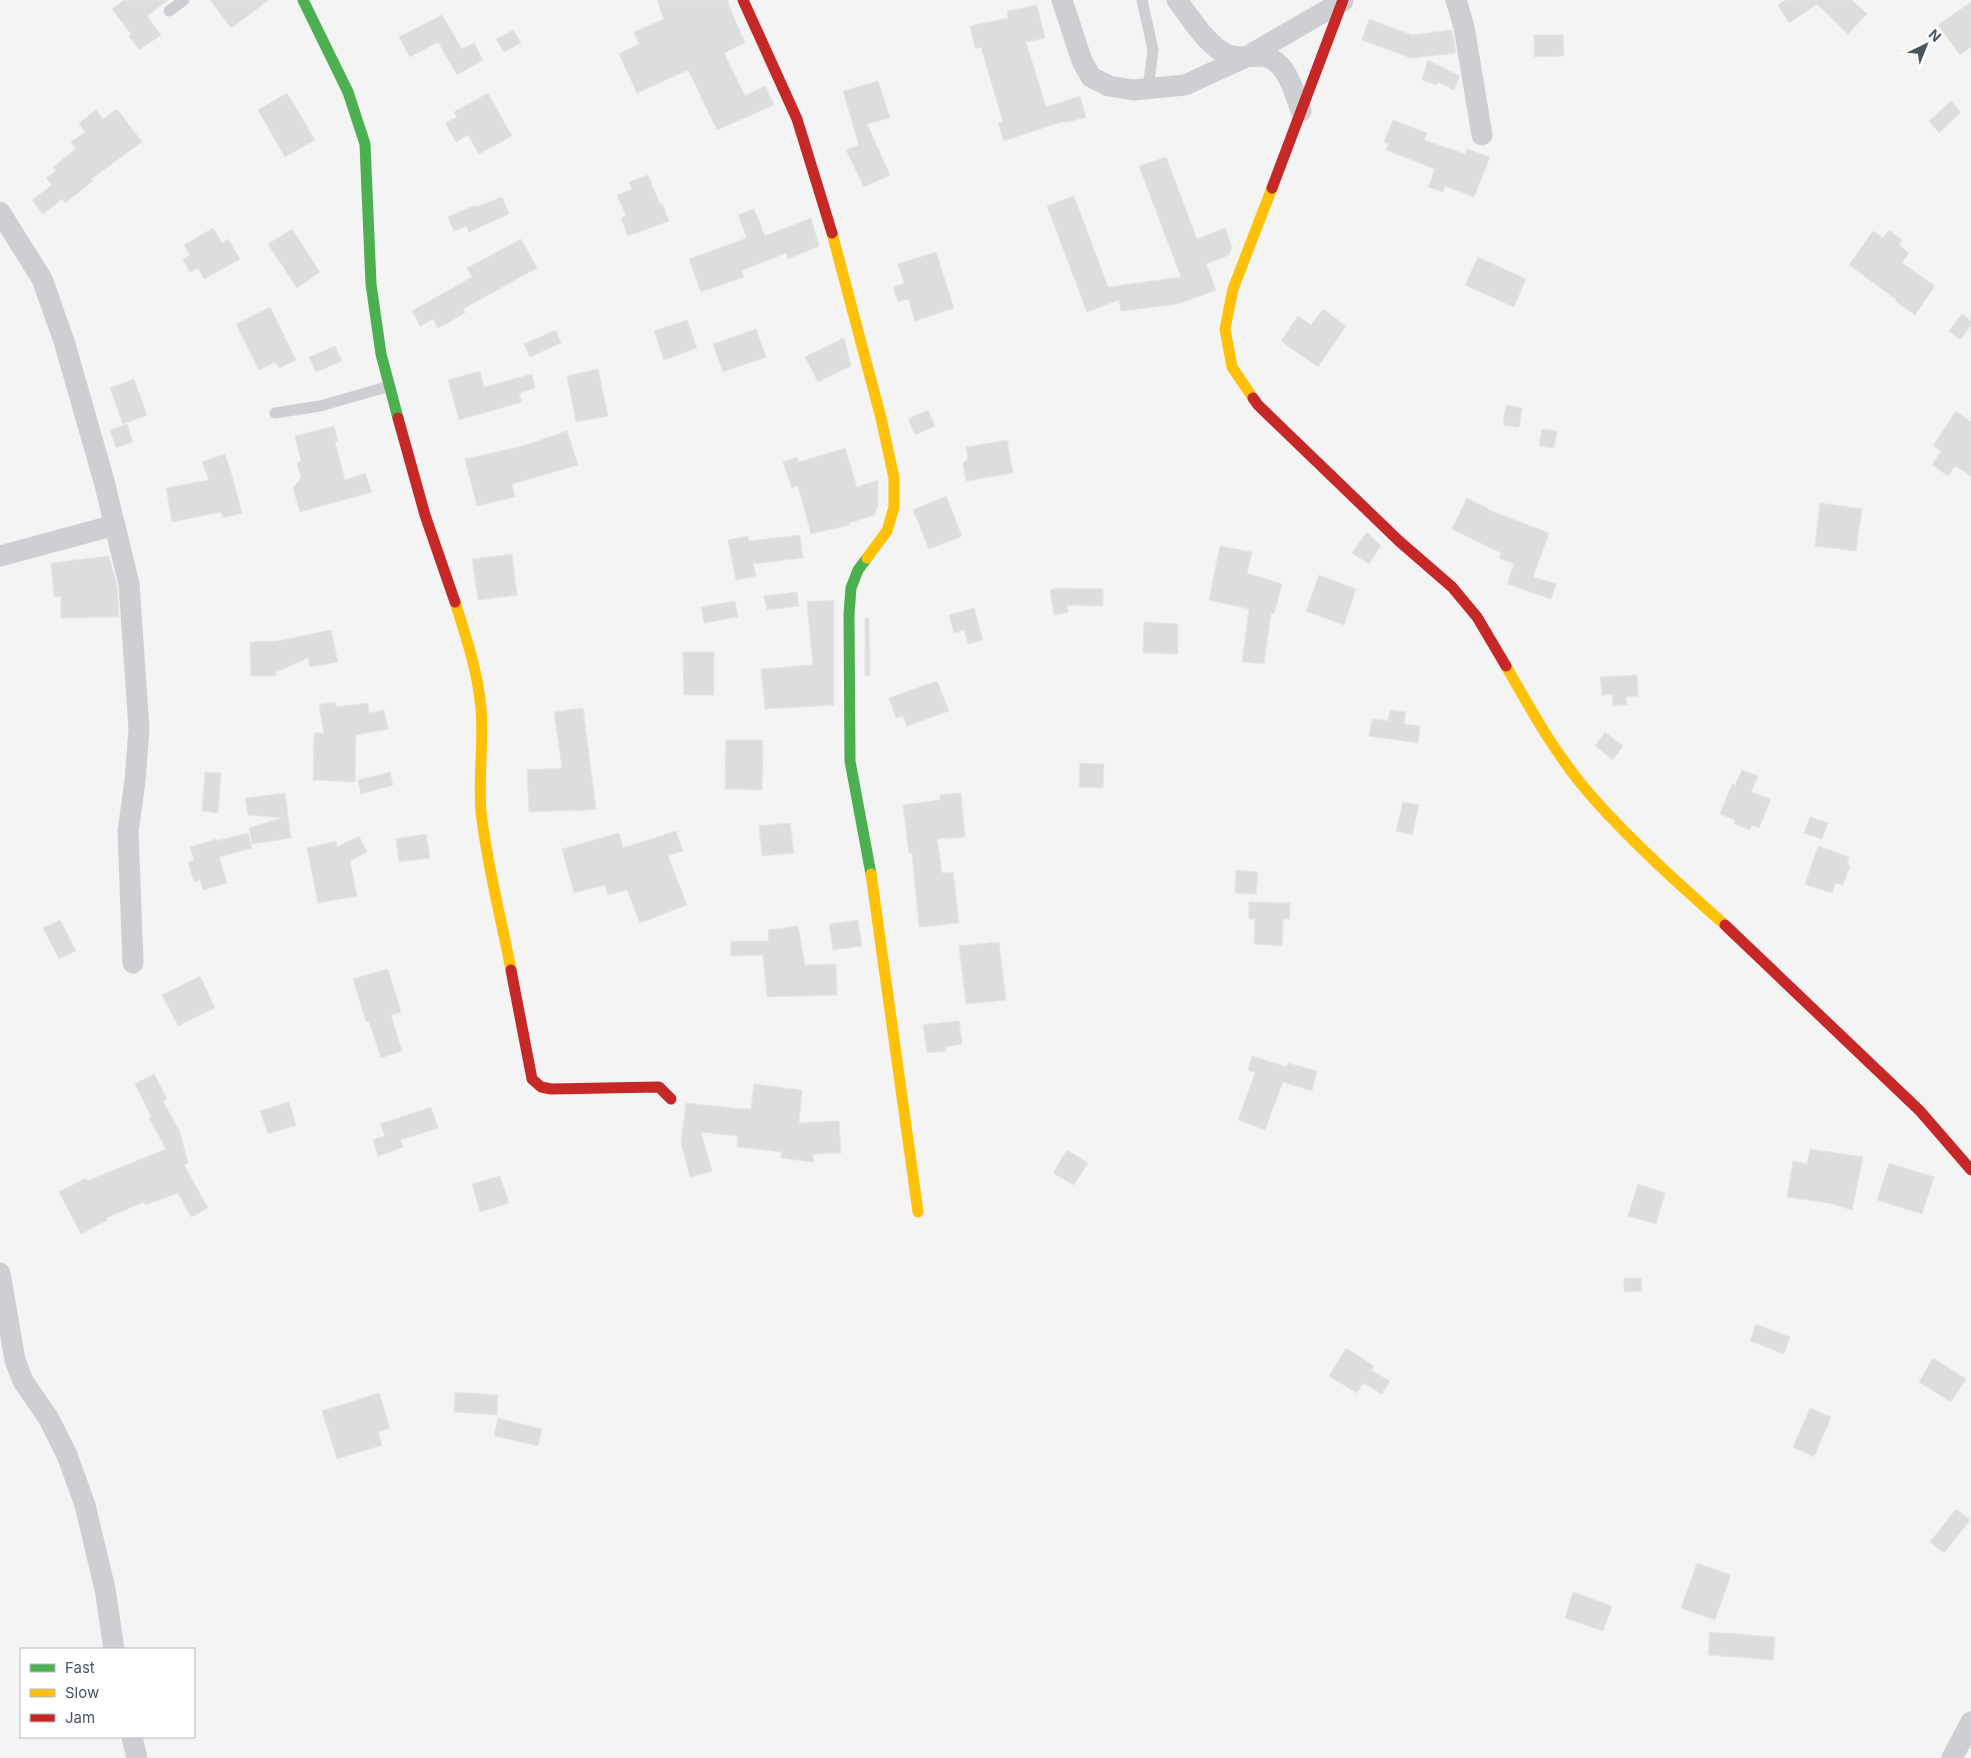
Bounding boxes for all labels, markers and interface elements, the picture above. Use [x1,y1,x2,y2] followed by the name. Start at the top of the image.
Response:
[1901,20,1951,70] north arrow
[1926,25,1945,45] text: N
[20,1648,195,1738] legend
[65,1658,95,1677] text: Fast
[65,1683,99,1702] text: Slow
[65,1708,95,1727] text: Jam

